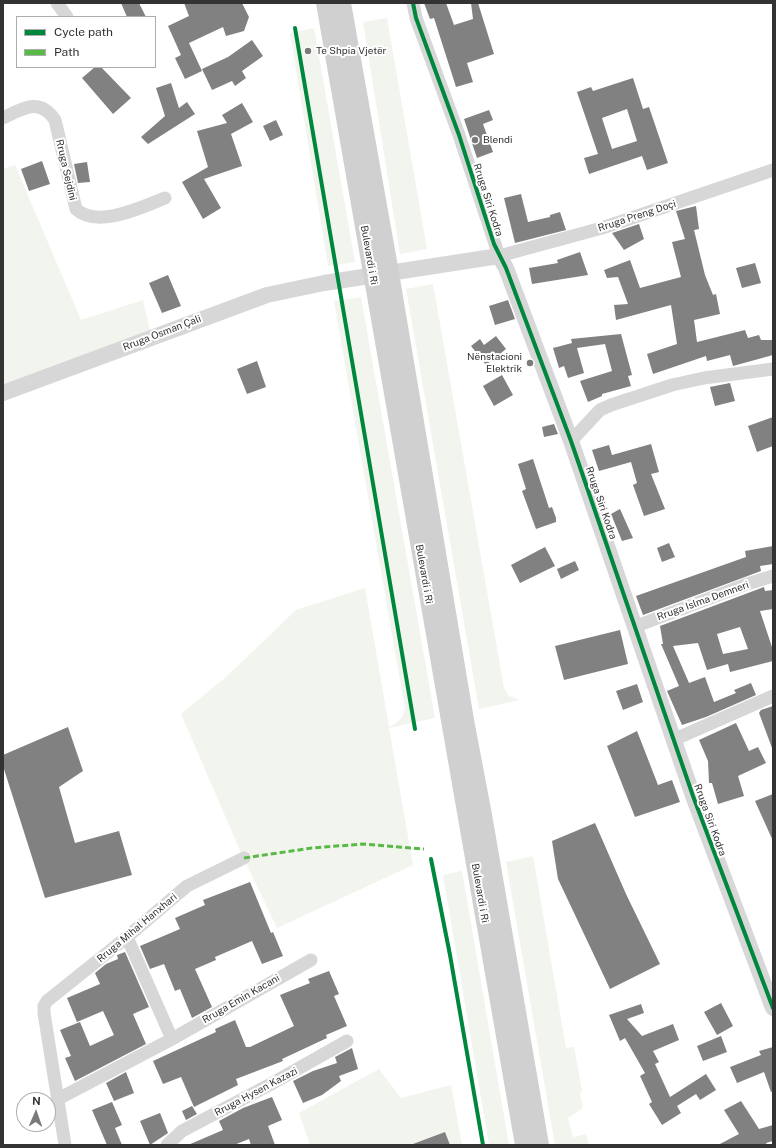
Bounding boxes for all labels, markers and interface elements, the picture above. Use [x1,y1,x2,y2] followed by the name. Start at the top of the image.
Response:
[16,16,156,68] legend
[54,25,113,39] text: Cycle path
[54,45,80,59] text: Path
[316,45,387,57] place label: Te Shpia Vjetër
[303,46,313,56] marker: Te Shpia Vjetër
[483,134,512,146] place label: Blendi
[470,135,480,145] marker: Blendi
[53,138,79,202] street label: Rruga Sejdini
[471,162,505,238] street label: Rruga Siri Kodra
[597,198,677,234] street label: Rruga Preng Doçi
[358,224,380,286] street label: Bulevardi i Ri
[121,313,203,353] street label: Rruga Osman Çali
[467,351,522,374] place label: Nënstacioni Elektrik
[525,358,535,368] marker: Nënstacioni Elektrik
[583,465,619,541] street label: Rruga Siri Kodra
[413,543,435,605] street label: Bulevardi i Ri
[655,579,751,623] street label: Rruga Islma Demneri
[691,782,729,858] street label: Rruga Siri Kodra
[469,862,491,924] street label: Bulevardi i Ri
[95,891,179,965] street label: Rruga Mihal Hanxhari
[200,972,282,1026] street label: Rruga Emin Kacani
[212,1065,300,1119] street label: Rruga Hysen Kazazi
[16,1092,56,1132] north arrow
[32,1095,41,1107] text: N

